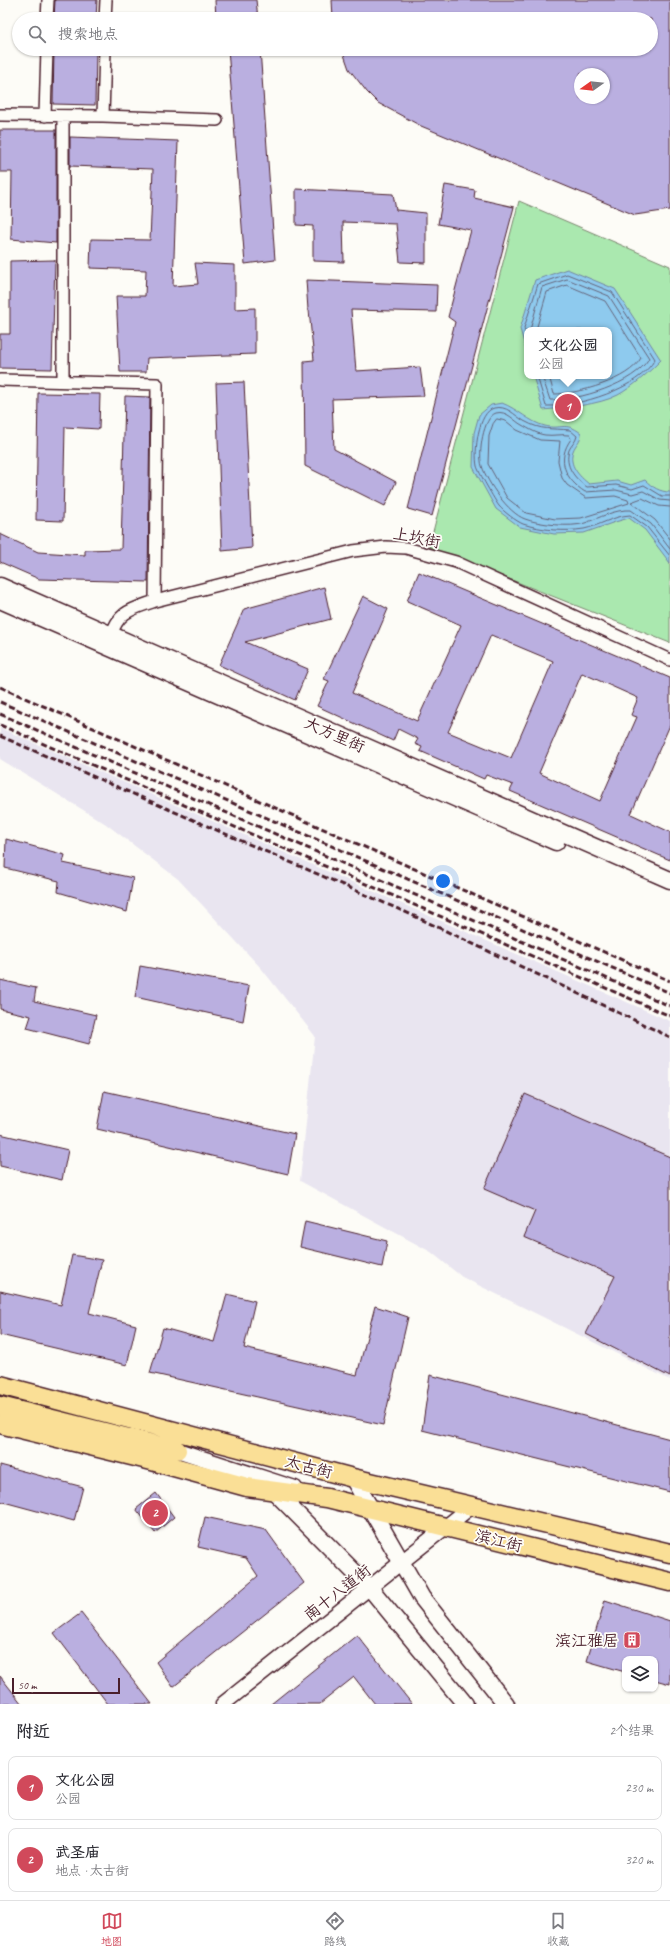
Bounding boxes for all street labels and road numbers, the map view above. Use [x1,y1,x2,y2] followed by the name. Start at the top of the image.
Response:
[391,524,442,552] street label: 上坎街
[301,713,368,757] street label: 大方里街
[283,1451,335,1483] street label: 太古街
[473,1525,524,1556] street label: 滨江街
[300,1560,375,1625] street label: 南十八道街

